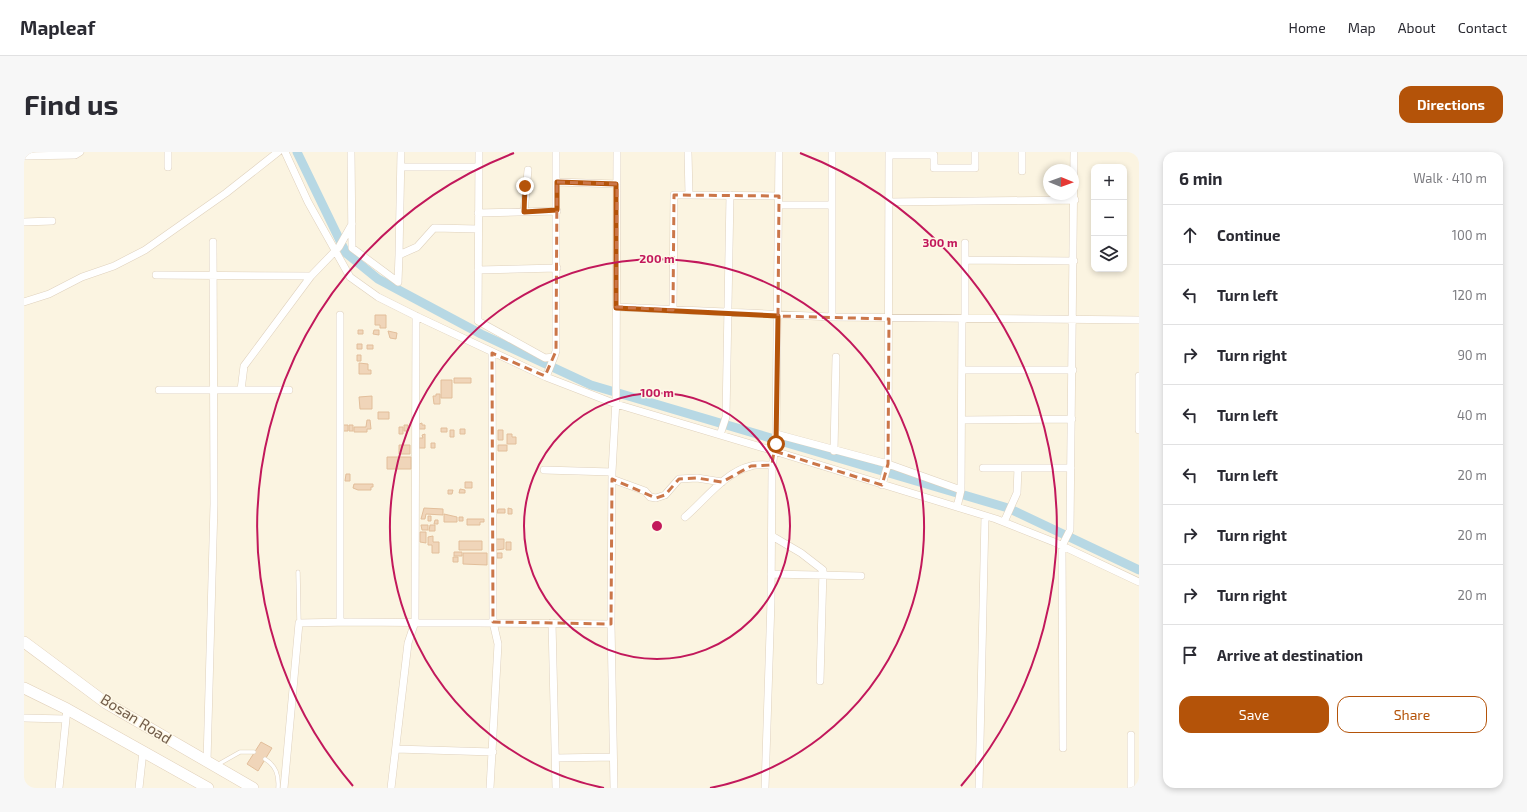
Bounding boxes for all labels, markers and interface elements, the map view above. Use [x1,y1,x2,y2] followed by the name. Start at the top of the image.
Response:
[20,16,95,39] text: Mapleaf
[1289,19,1326,36] text: Home
[1348,19,1376,36] text: Map
[1398,19,1436,36] text: About
[1458,19,1507,36] text: Contact
[1399,86,1503,123] button: Directions
[24,87,118,121] text: Find us
[1043,164,1079,200] north arrow
[1091,164,1127,272] map controls
[1091,164,1127,200] button: +
[1179,168,1223,188] text: 6 min
[1413,170,1487,186] text: Walk · 410 m
[516,177,534,195] route end
[1091,200,1127,236] button: −
[1179,224,1201,246] icon: ahead
[1217,226,1280,244] text: Continue
[1452,227,1487,243] text: 100 m
[922,235,958,249] text: 300 m
[1091,236,1127,272] button: layers
[639,251,675,265] text: 200 m
[1179,284,1201,306] icon: left
[1217,286,1278,304] text: Turn left
[1452,287,1487,303] text: 120 m
[1179,344,1201,366] icon: right
[1217,346,1287,364] text: Turn right
[1457,347,1487,363] text: 90 m
[640,385,674,399] text: 100 m
[1179,404,1201,426] icon: left
[1217,406,1278,424] text: Turn left
[1457,407,1487,423] text: 40 m
[767,435,785,453] route start
[1179,464,1201,486] icon: left
[1217,466,1278,484] text: Turn left
[1458,467,1487,483] text: 20 m
[650,519,664,533] centre of rings
[1179,524,1201,546] icon: right
[1217,526,1287,544] text: Turn right
[1458,527,1487,543] text: 20 m
[1179,584,1201,606] icon: right
[1217,586,1287,604] text: Turn right
[1458,587,1487,603] text: 20 m
[1179,644,1201,666] icon: arrive
[1217,646,1363,664] text: Arrive at destination
[98,689,175,747] street label: Bosan Road
[1179,696,1329,733] button: Save
[1337,696,1487,733] button: Share

